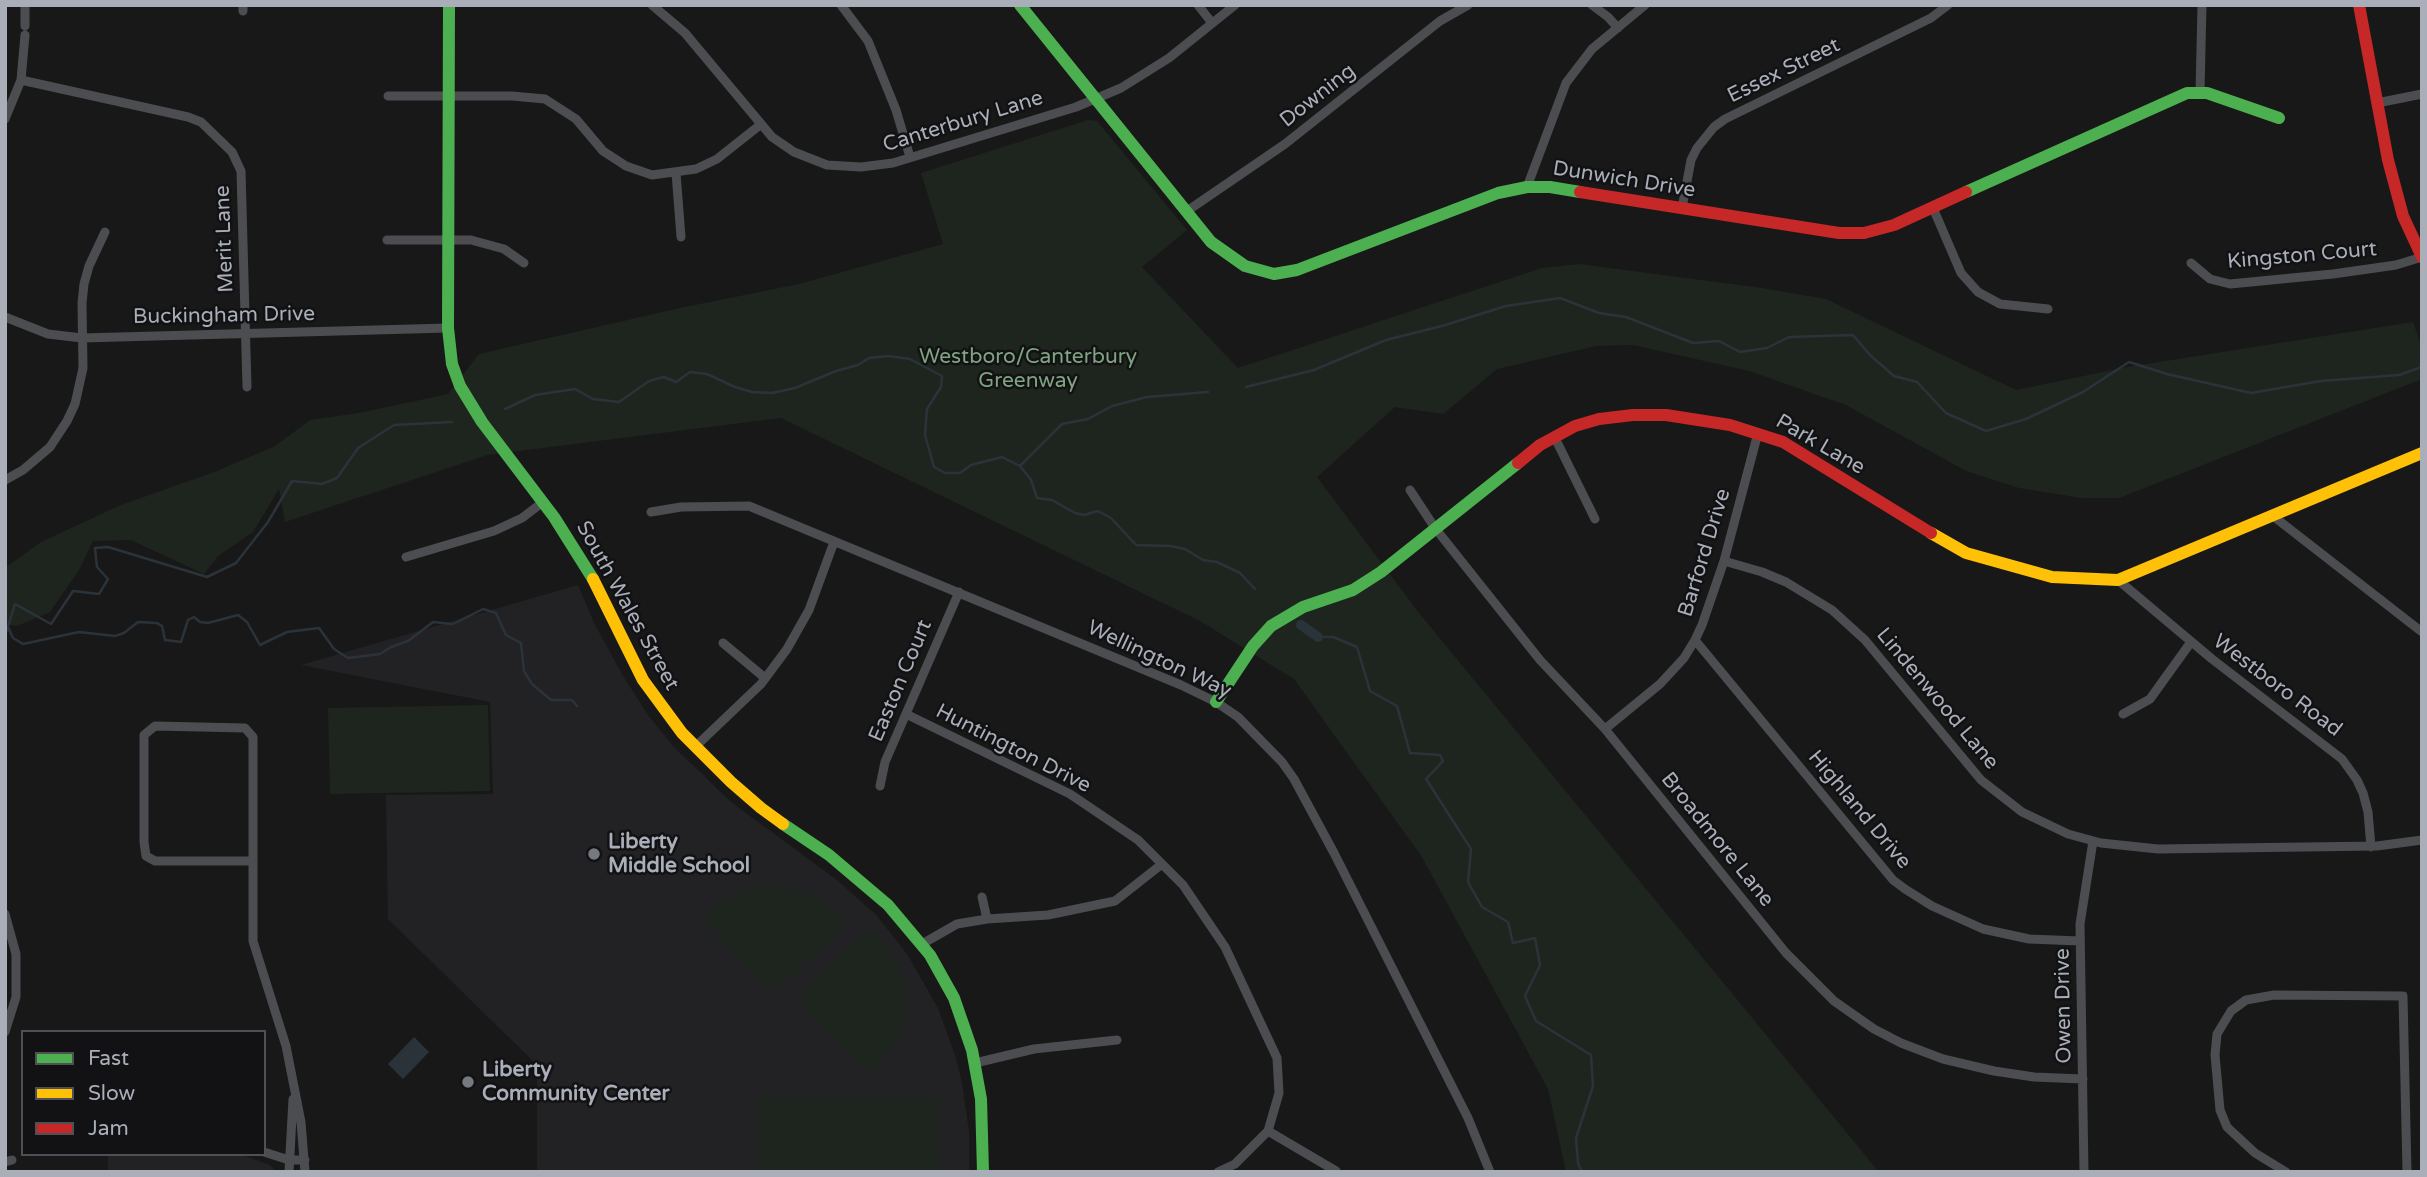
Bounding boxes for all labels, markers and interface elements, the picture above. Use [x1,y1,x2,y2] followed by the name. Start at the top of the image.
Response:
[1724,33,1844,109] street label: Essex Street
[1275,59,1361,133] street label: Downing
[880,86,1046,158] street label: Canterbury Lane
[1551,156,1697,204] street label: Dunwich Drive
[211,185,239,293] street label: Merit Lane
[2226,237,2378,275] street label: Kingston Court
[133,302,315,330] street label: Buckingham Drive
[919,344,1137,394] park label: Westboro/Canterbury Greenway
[1771,409,1869,481] street label: Park Lane
[1674,486,1736,620] street label: Barford Drive
[570,517,684,695] street label: South Wales Street
[864,616,938,746] street label: Easton Court
[1083,616,1235,704] street label: Wellington Way
[1870,623,2004,775] street label: Lindenwood Lane
[2208,629,2346,743] street label: Westboro Road
[931,699,1095,799] street label: Huntington Drive
[1802,746,1916,874] street label: Highland Drive
[1655,768,1779,912] street label: Broadmore Lane
[608,829,750,879] place label: Liberty Middle School
[586,846,602,862] marker: Liberty Middle School
[2050,948,2078,1064] street label: Owen Drive
[21,1030,266,1156] legend
[88,1046,129,1071] text: Fast
[482,1057,669,1107] place label: Liberty Community Center
[460,1074,476,1090] marker: Liberty Community Center
[88,1081,135,1106] text: Slow
[88,1116,129,1141] text: Jam

